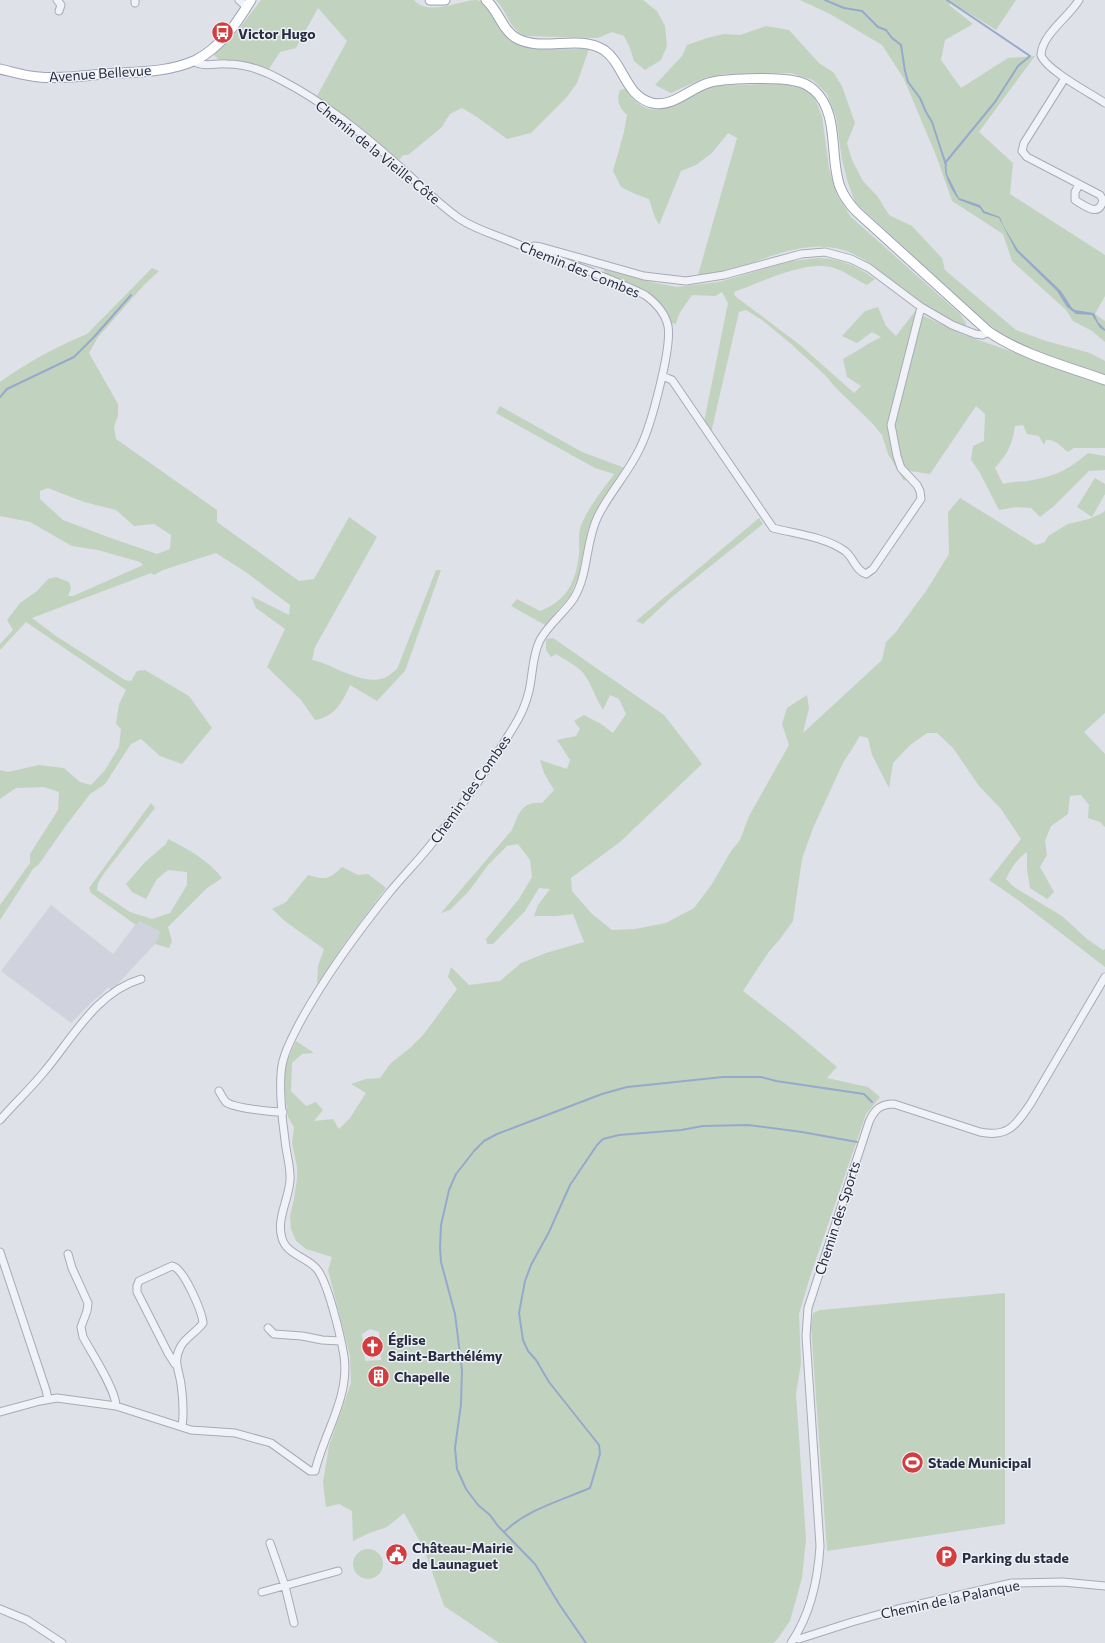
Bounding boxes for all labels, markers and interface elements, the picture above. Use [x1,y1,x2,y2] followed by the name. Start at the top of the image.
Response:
[210,20,236,46] bus stop icon: Victor Hugo
[238,25,316,42] place label: Victor Hugo
[48,61,152,85] street label: Avenue Bellevue
[312,96,444,208] street label: Chemin de la Vieille Côte
[517,237,643,301] street label: Chemin des Combes
[426,732,514,846] street label: Chemin des Combes
[811,1159,863,1277] street label: Chemin des Sports
[388,1331,503,1364] place label: Église Saint-Barthélémy
[359,1334,385,1360] church icon: Église Saint-Barthélémy
[366,1363,392,1389] building icon: Chapelle
[394,1368,450,1385] place label: Chapelle
[900,1449,926,1475] sports icon: Stade Municipal
[928,1454,1031,1471] place label: Stade Municipal
[412,1539,513,1572] place label: Château-Mairie de Launaguet
[383,1542,409,1568] public building icon: Château-Mairie de Launaguet
[934,1544,960,1570] parking icon: Parking du stade
[962,1549,1069,1566] place label: Parking du stade
[879,1576,1021,1622] street label: Chemin de la Palanque

